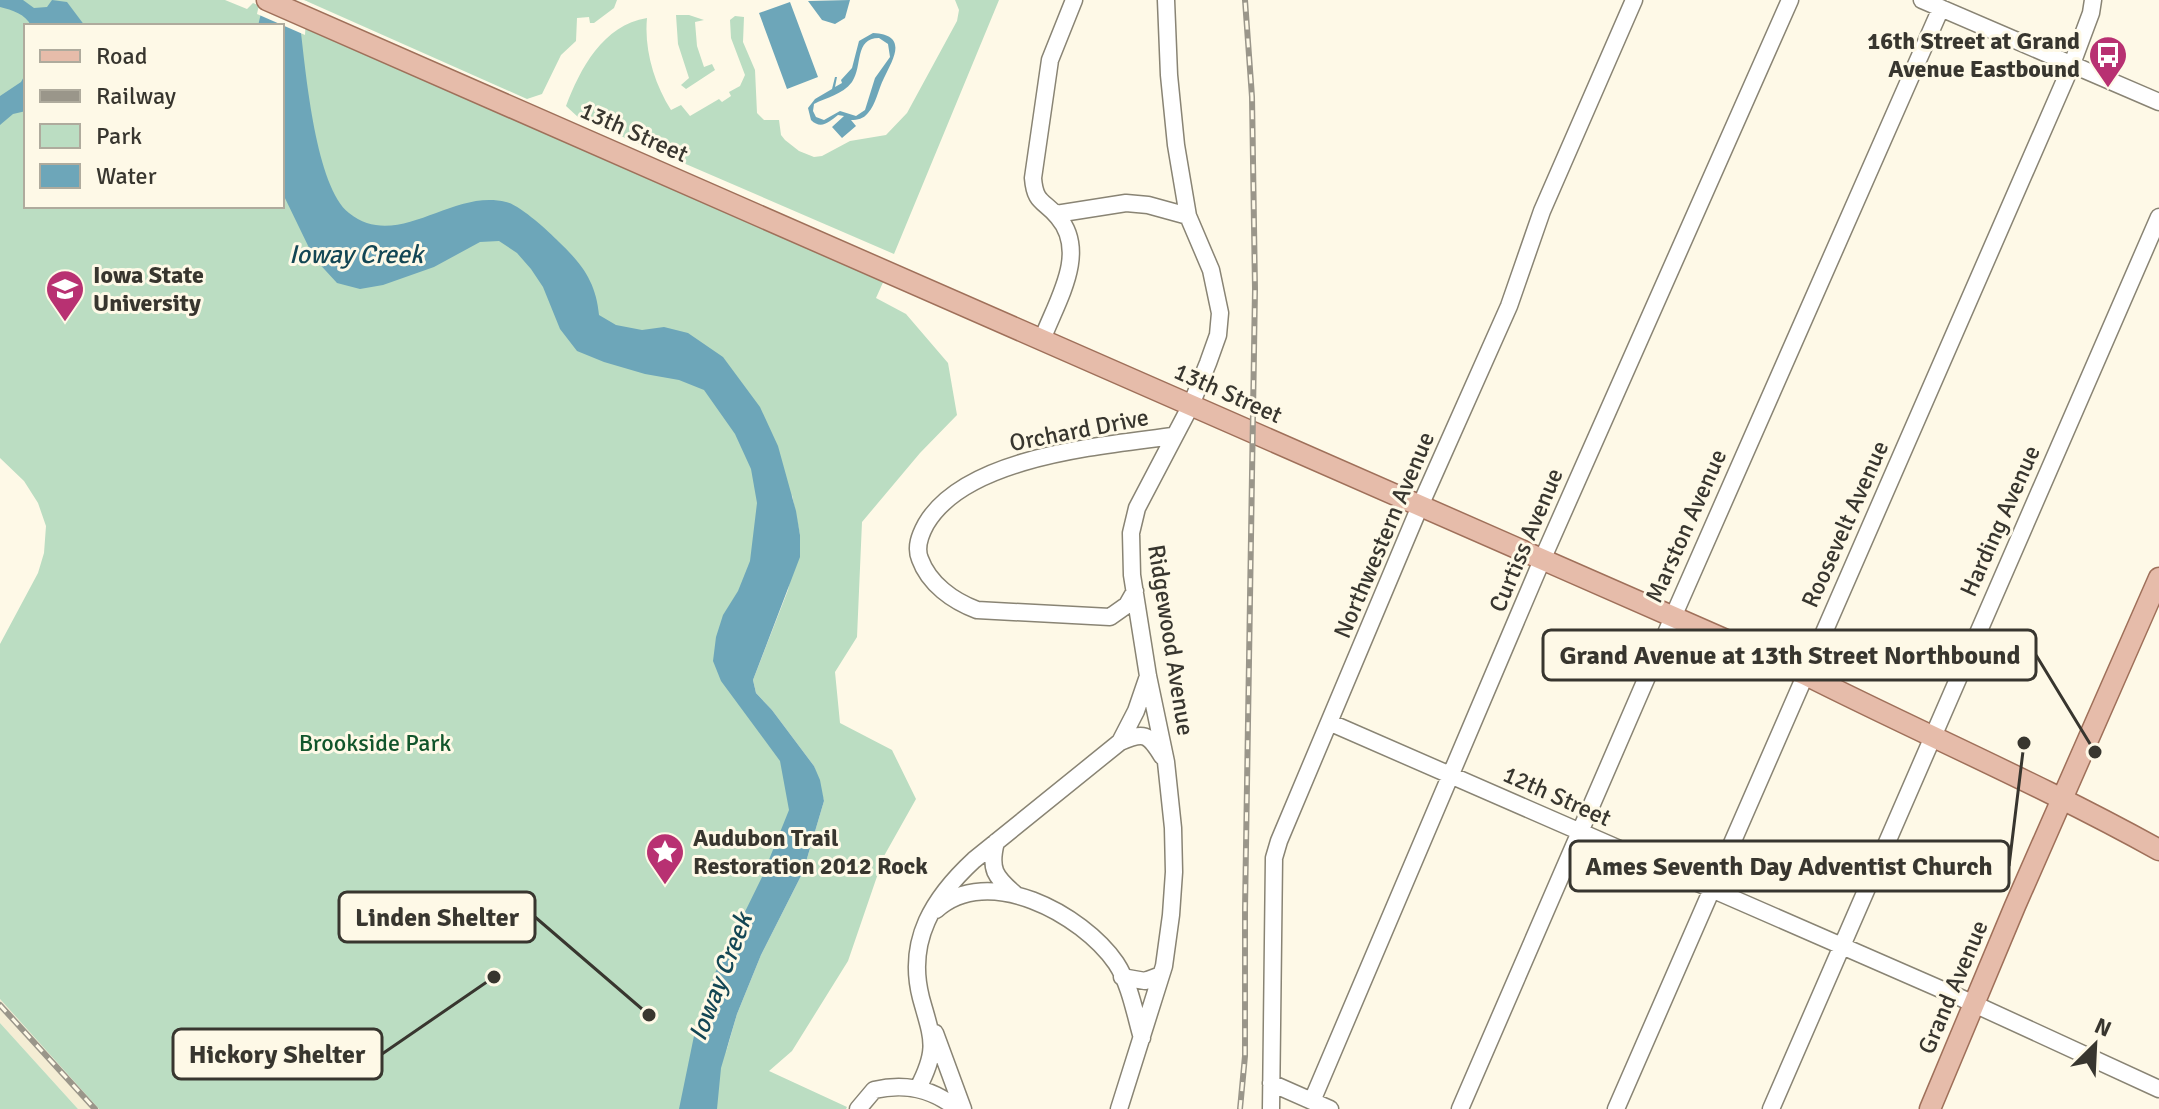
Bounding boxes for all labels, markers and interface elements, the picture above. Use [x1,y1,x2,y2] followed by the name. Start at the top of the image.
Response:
[24,24,284,208] legend
[1867,26,2080,84] place label: 16th Street at Grand Avenue Eastbound
[2087,34,2129,89] bus stop icon: 16th Street at Grand Avenue Eastbound
[96,41,147,71] text: Road
[96,81,176,111] text: Railway
[575,95,693,169] street label: 13th Street
[96,121,142,151] text: Park
[96,161,157,191] text: Water
[289,239,425,271] water label: Ioway Creek
[93,260,204,318] place label: Iowa State University
[44,268,86,323] school or university icon: Iowa State University
[1169,356,1287,430] street label: 13th Street
[1007,402,1151,458] street label: Orchard Drive
[1327,427,1441,643] street label: Northwestern Avenue
[1795,436,1895,612] street label: Roosevelt Avenue
[1953,441,2047,601] street label: Harding Avenue
[1639,445,1733,607] street label: Marston Avenue
[1482,464,1570,616] street label: Curtiss Avenue
[1141,542,1201,738] street label: Ridgewood Avenue
[1543,630,2036,680] callout: Grand Avenue at 13th Street Northbound
[1559,640,2021,672] text: Grand Avenue at 13th Street Northbound
[299,728,451,758] park label: Brookside Park
[1498,759,1616,833] street label: 12th Street
[693,823,928,881] place label: Audubon Trail Restoration 2012 Rock
[644,831,686,886] place icon: Audubon Trail Restoration 2012 Rock
[1570,841,2009,891] callout: Ames Seventh Day Adventist Church
[1585,851,1993,883] text: Ames Seventh Day Adventist Church
[339,892,535,942] callout: Linden Shelter
[355,902,520,934] text: Linden Shelter
[682,907,761,1045] water label: Ioway Creek
[1911,916,1995,1058] street label: Grand Avenue
[2055,1005,2135,1085] north arrow
[2090,1012,2115,1043] text: N
[173,1029,382,1079] callout: Hickory Shelter
[189,1039,366,1071] text: Hickory Shelter

